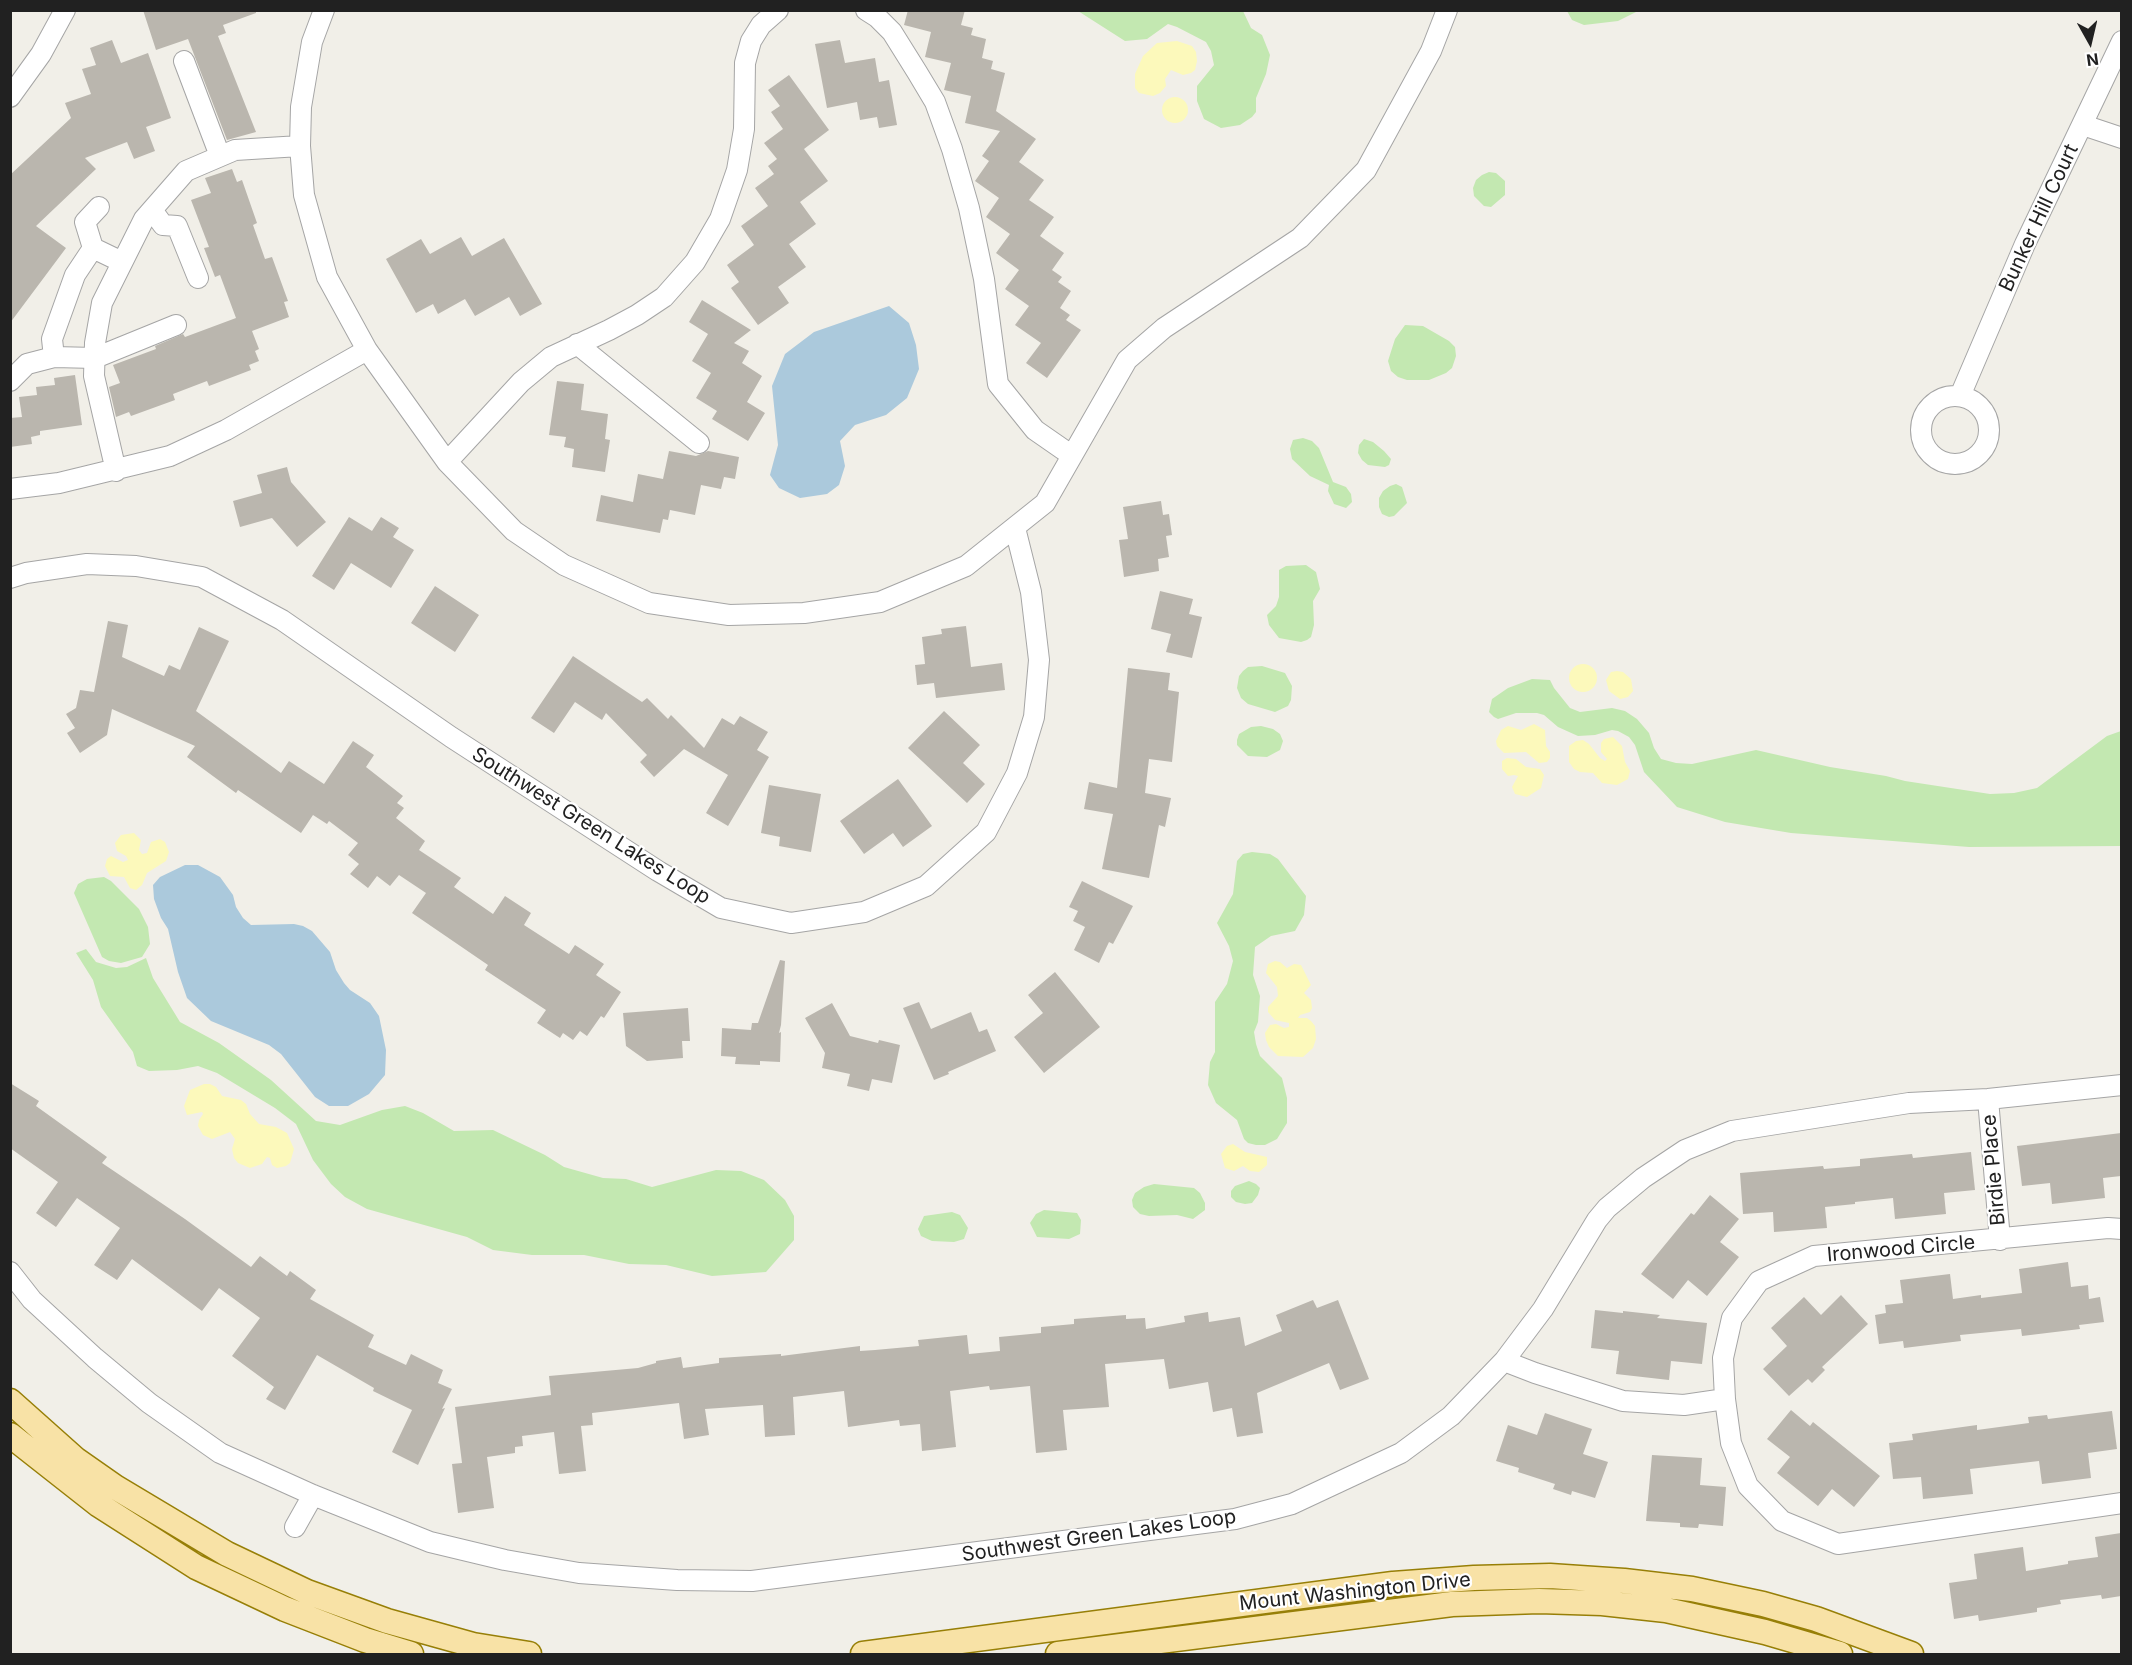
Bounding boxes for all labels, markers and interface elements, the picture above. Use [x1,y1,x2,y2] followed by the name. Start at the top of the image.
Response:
[2060,12,2120,72] north arrow
[2085,49,2100,71] text: N
[1994,140,2084,296] street label: Bunker Hill Court
[467,742,715,910] street label: Southwest Green Lakes Loop
[1977,1113,2011,1227] street label: Birdie Place
[1826,1231,1976,1267] street label: Ironwood Circle
[960,1505,1238,1567] street label: Southwest Green Lakes Loop
[1238,1568,1472,1616] street label: Mount Washington Drive

